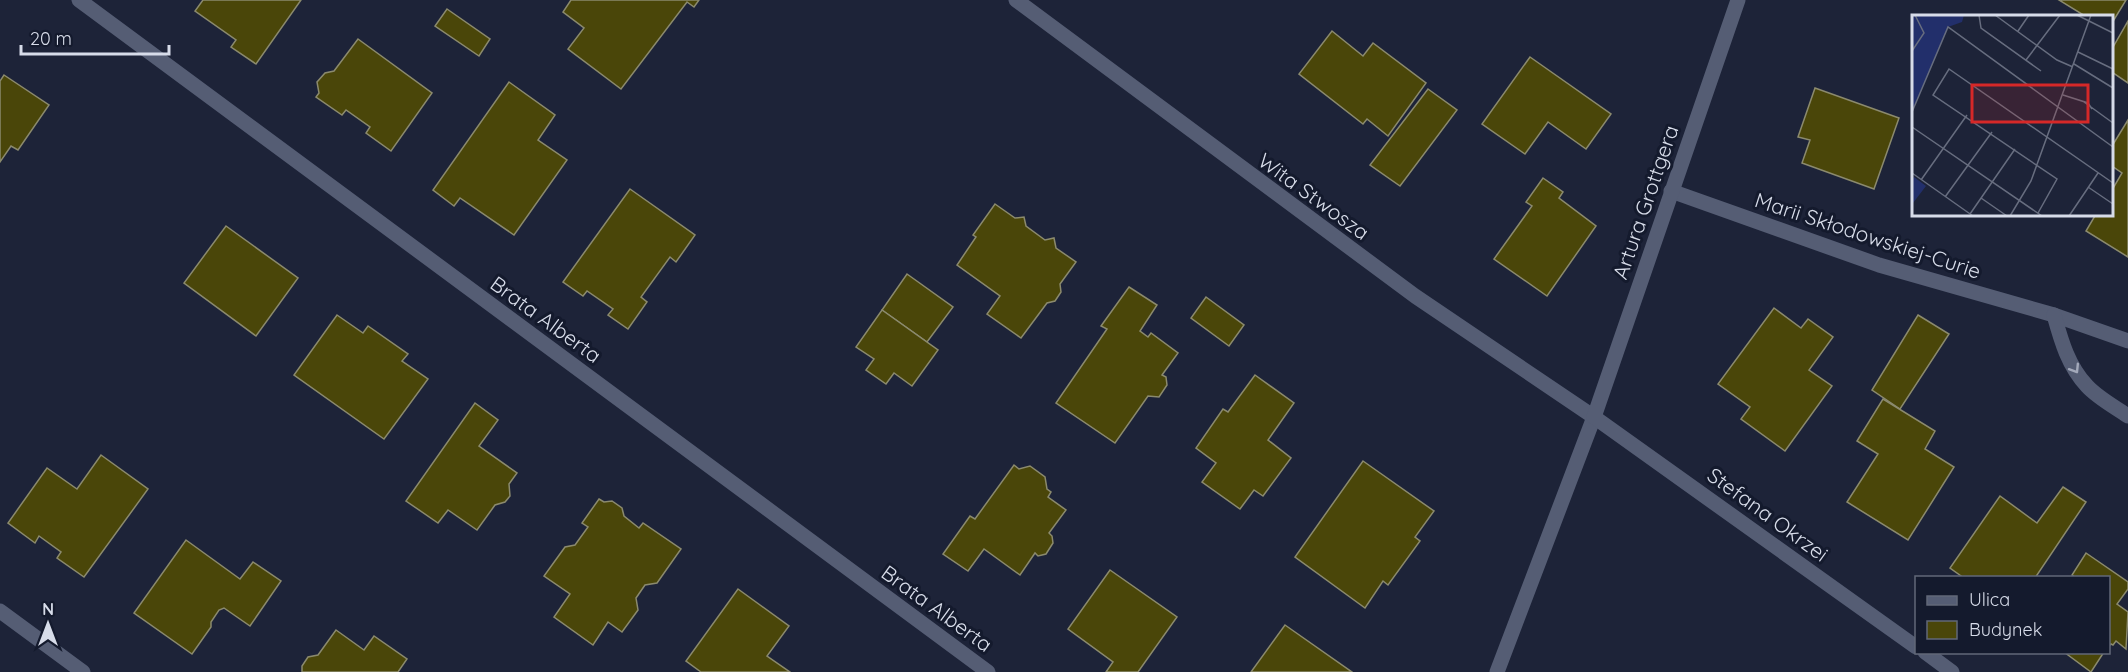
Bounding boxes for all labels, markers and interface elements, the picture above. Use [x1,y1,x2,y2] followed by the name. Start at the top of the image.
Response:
[1912,15,2113,216] inset map
[21,18,170,56] scale bar
[30,27,72,50] text: 20 m
[1606,122,1684,282] street label: Artura Grottgera
[1253,147,1375,245] street label: Wita Stwosza
[1752,186,1984,284] street label: Marii Skłodowskiej-Curie
[485,270,607,368] street label: Brata Alberta
[2067,362,2078,373] one-way arrow
[1702,461,1834,567] street label: Stefana Okrzei
[876,559,998,657] street label: Brata Alberta
[1915,576,2110,654] legend
[1969,588,2010,611] text: Ulica
[18,594,78,654] north arrow
[42,599,54,619] text: N
[1969,618,2042,641] text: Budynek

